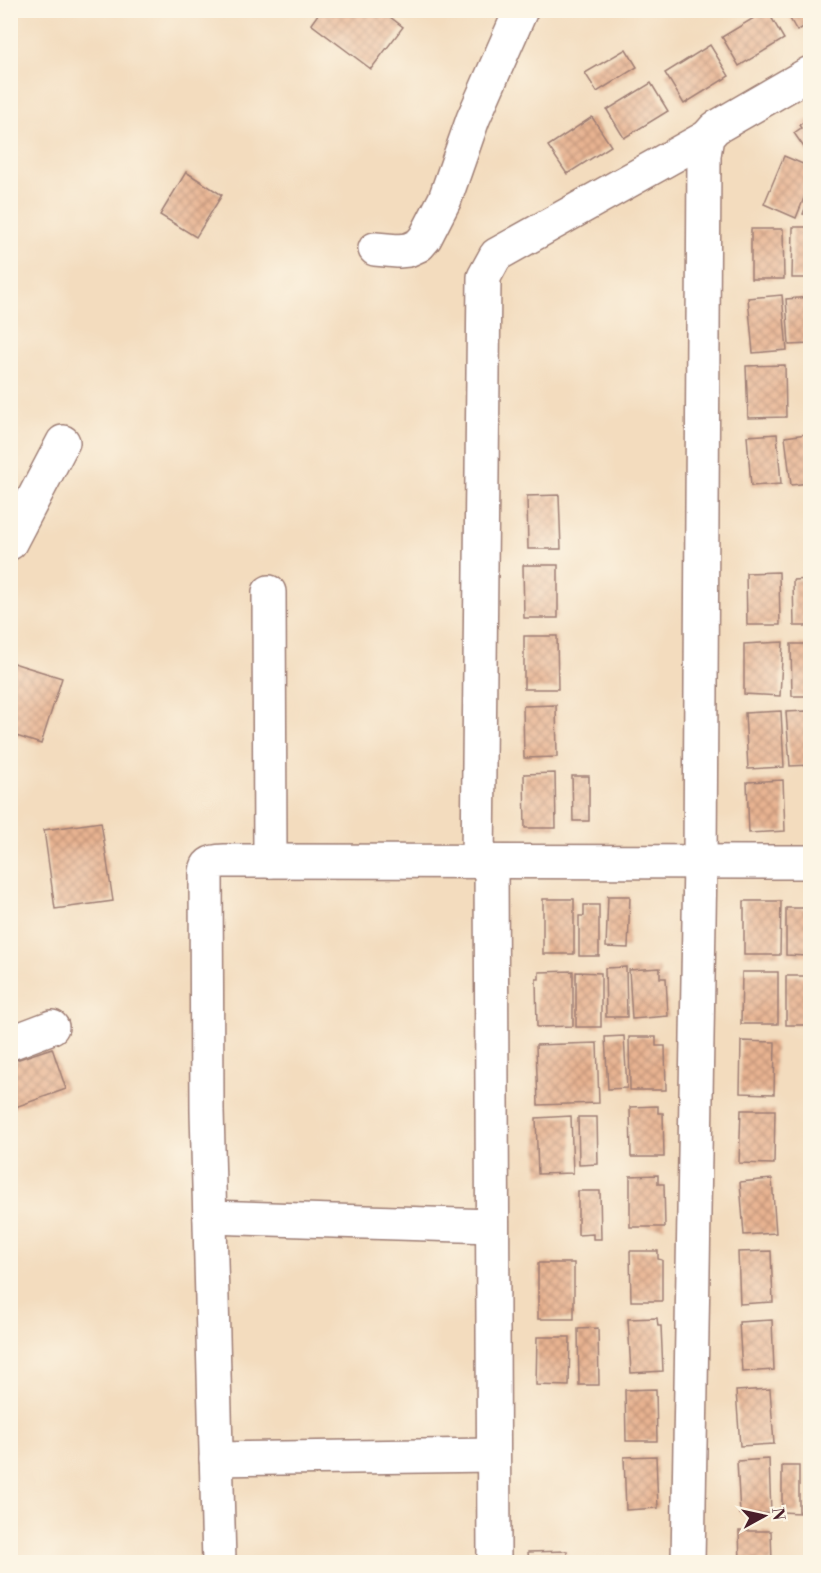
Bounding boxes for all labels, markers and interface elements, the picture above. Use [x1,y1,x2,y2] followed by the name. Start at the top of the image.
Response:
[734,1486,794,1546] north arrow
[767,1506,789,1522] text: N

